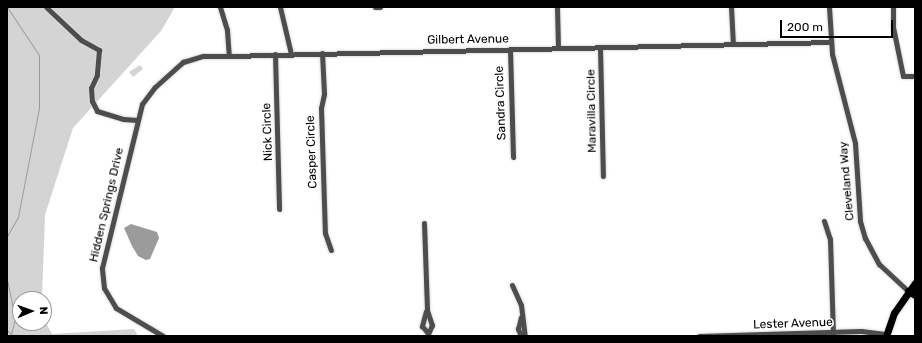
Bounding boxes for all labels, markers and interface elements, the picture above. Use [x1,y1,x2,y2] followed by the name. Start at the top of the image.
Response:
[782,12,895,38] scale bar
[787,20,823,34] text: 200 m
[427,32,509,48] street label: Gilbert Avenue
[493,66,509,140] street label: Sandra Circle
[584,69,600,153] street label: Maravilla Circle
[260,102,276,162] street label: Nick Circle
[304,115,320,189] street label: Casper Circle
[836,141,858,221] street label: Cleveland Way
[87,146,127,264] street label: Hidden Springs Drive
[12,291,52,331] north arrow
[37,306,50,315] text: N
[753,315,833,333] street label: Lester Avenue

